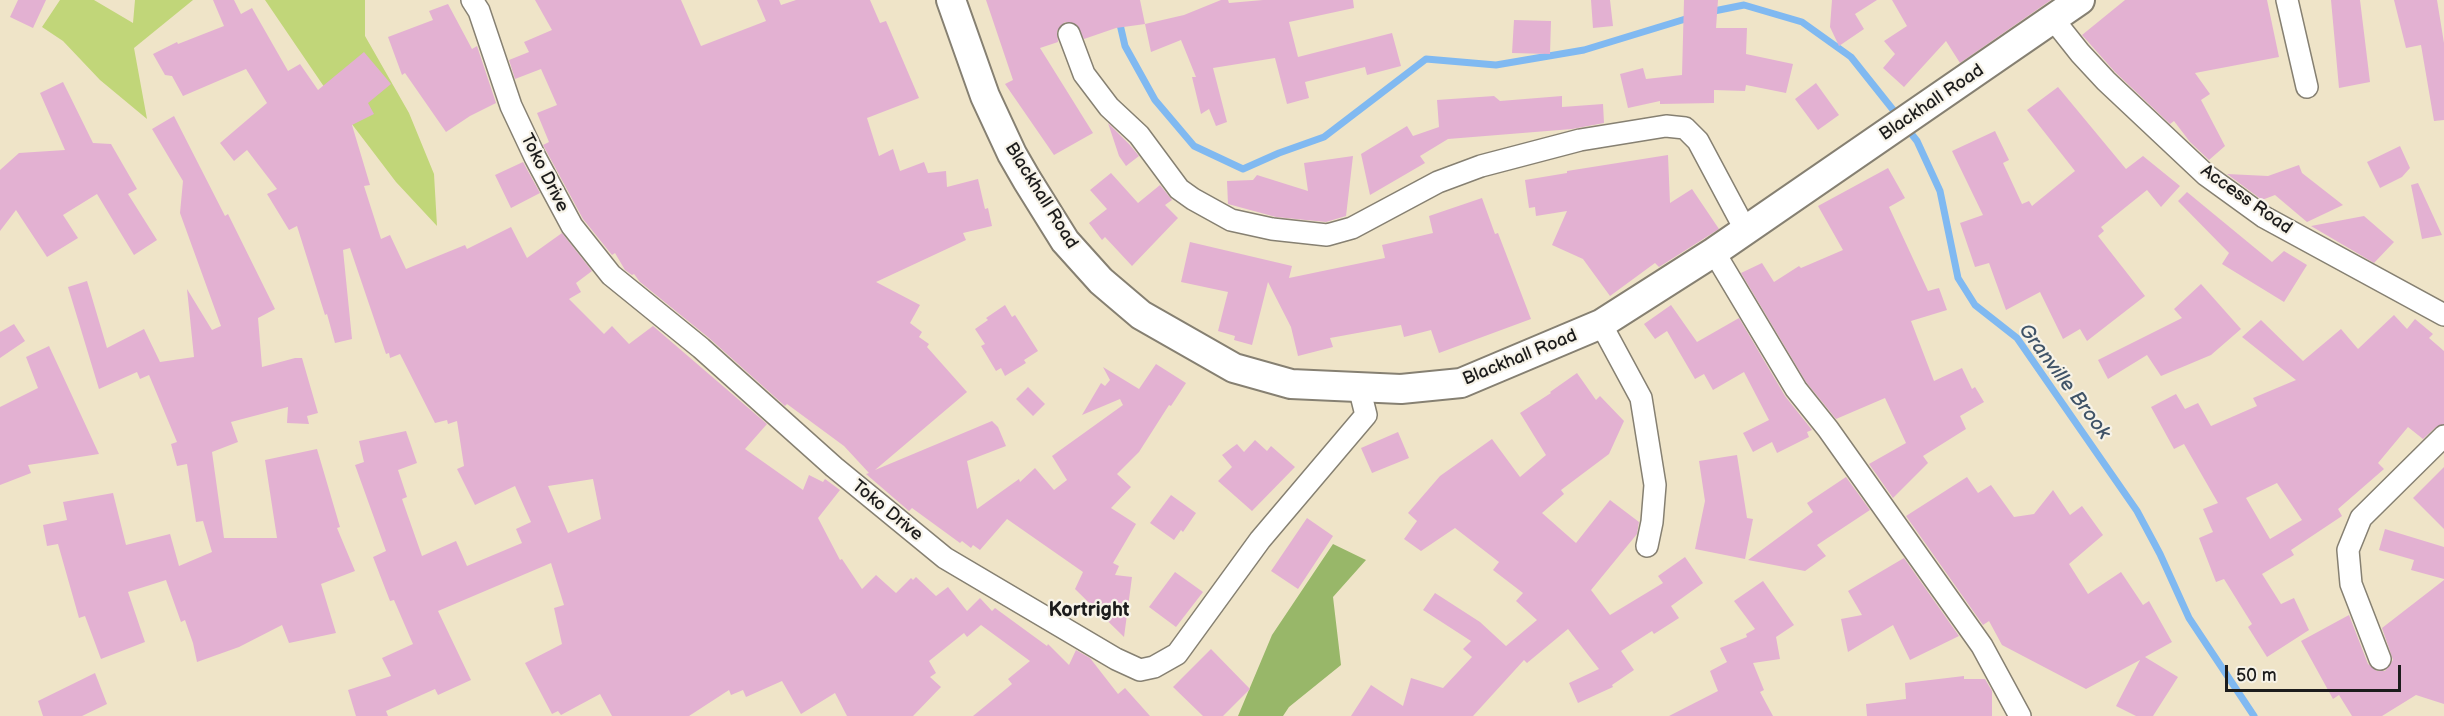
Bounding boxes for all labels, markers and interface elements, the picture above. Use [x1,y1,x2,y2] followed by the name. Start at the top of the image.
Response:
[1876,60,1988,146] street label: Blackhall Road
[515,130,573,216] street label: Toko Drive
[1000,139,1082,253] street label: Blackhall Road
[2196,161,2296,239] street label: Access Road
[2013,319,2115,445] water label: Granville Brook
[1460,325,1580,391] street label: Blackhall Road
[847,476,927,546] street label: Toko Drive
[1049,599,1129,623] district label: Kortright
[2228,653,2404,691] scale bar
[2236,665,2277,686] text: 50 m

